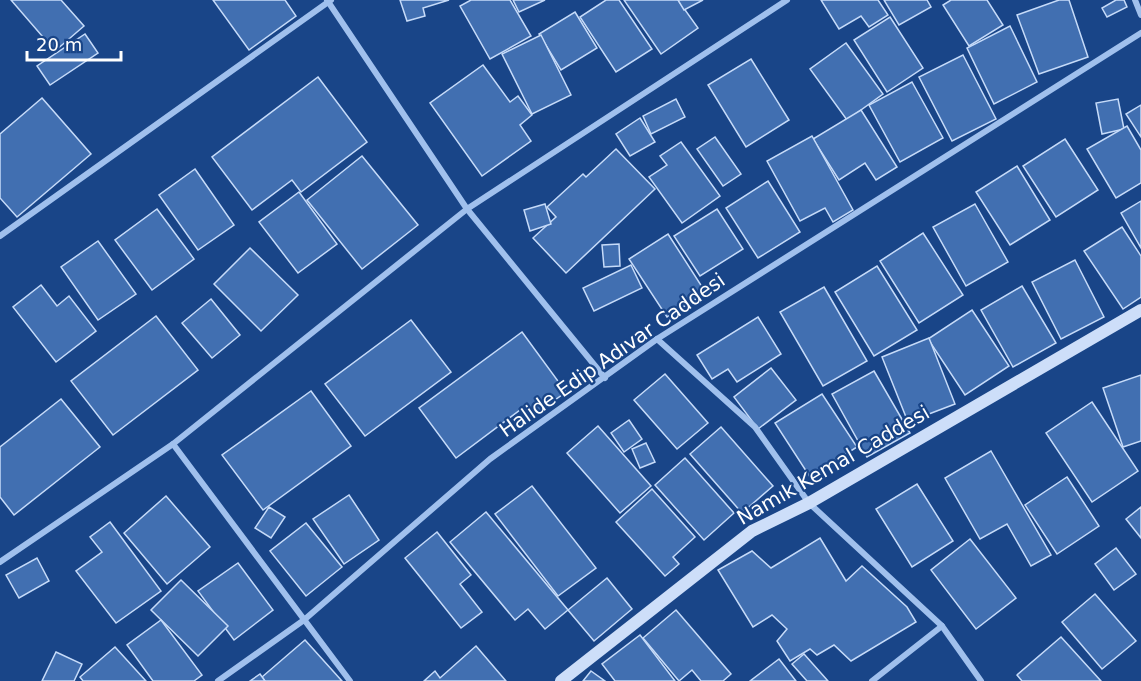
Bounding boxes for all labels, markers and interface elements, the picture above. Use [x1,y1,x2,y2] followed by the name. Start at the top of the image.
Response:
[27,24,122,62] scale bar
[36,34,82,55] text: 20 m
[495,268,729,442] street label: Halide Edip Adıvar Caddesi
[733,400,933,530] street label: Namık Kemal Caddesi

